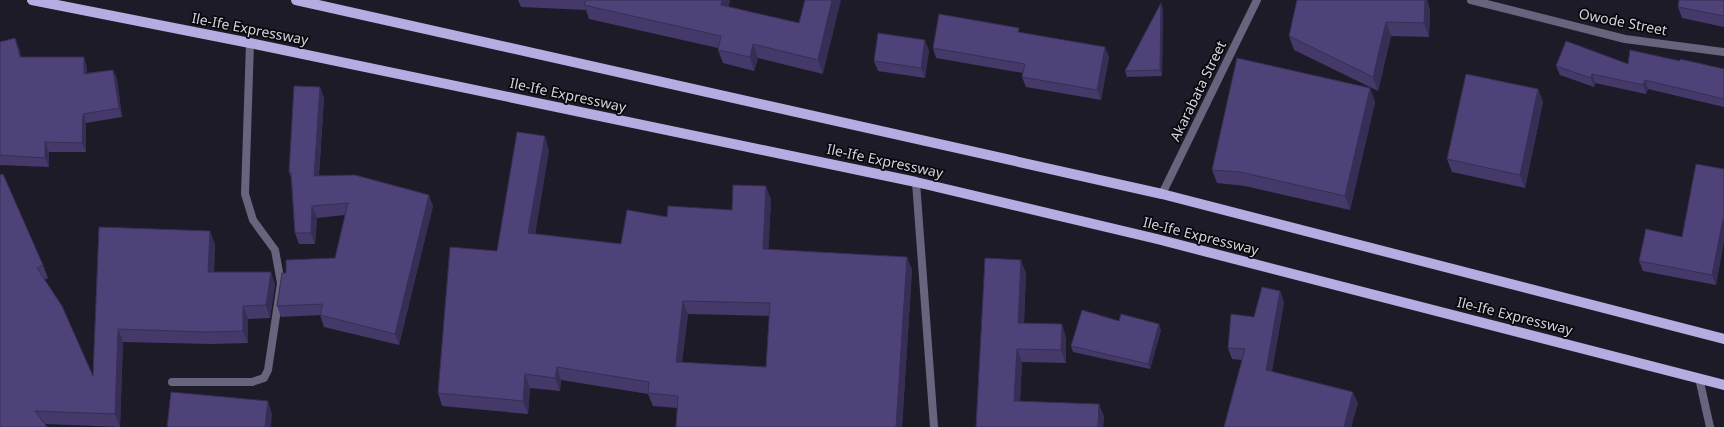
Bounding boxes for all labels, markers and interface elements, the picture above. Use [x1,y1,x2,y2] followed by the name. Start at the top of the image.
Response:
[1577,4,1669,39] street label: Owode Street
[190,8,311,49] street label: Ile-Ife Expressway
[1165,37,1230,144] street label: Akarabata Street
[508,73,629,116] street label: Ile-Ife Expressway
[825,139,946,182] street label: Ile-Ife Expressway
[1141,212,1262,259] street label: Ile-Ife Expressway
[1455,292,1576,339] street label: Ile-Ife Expressway

